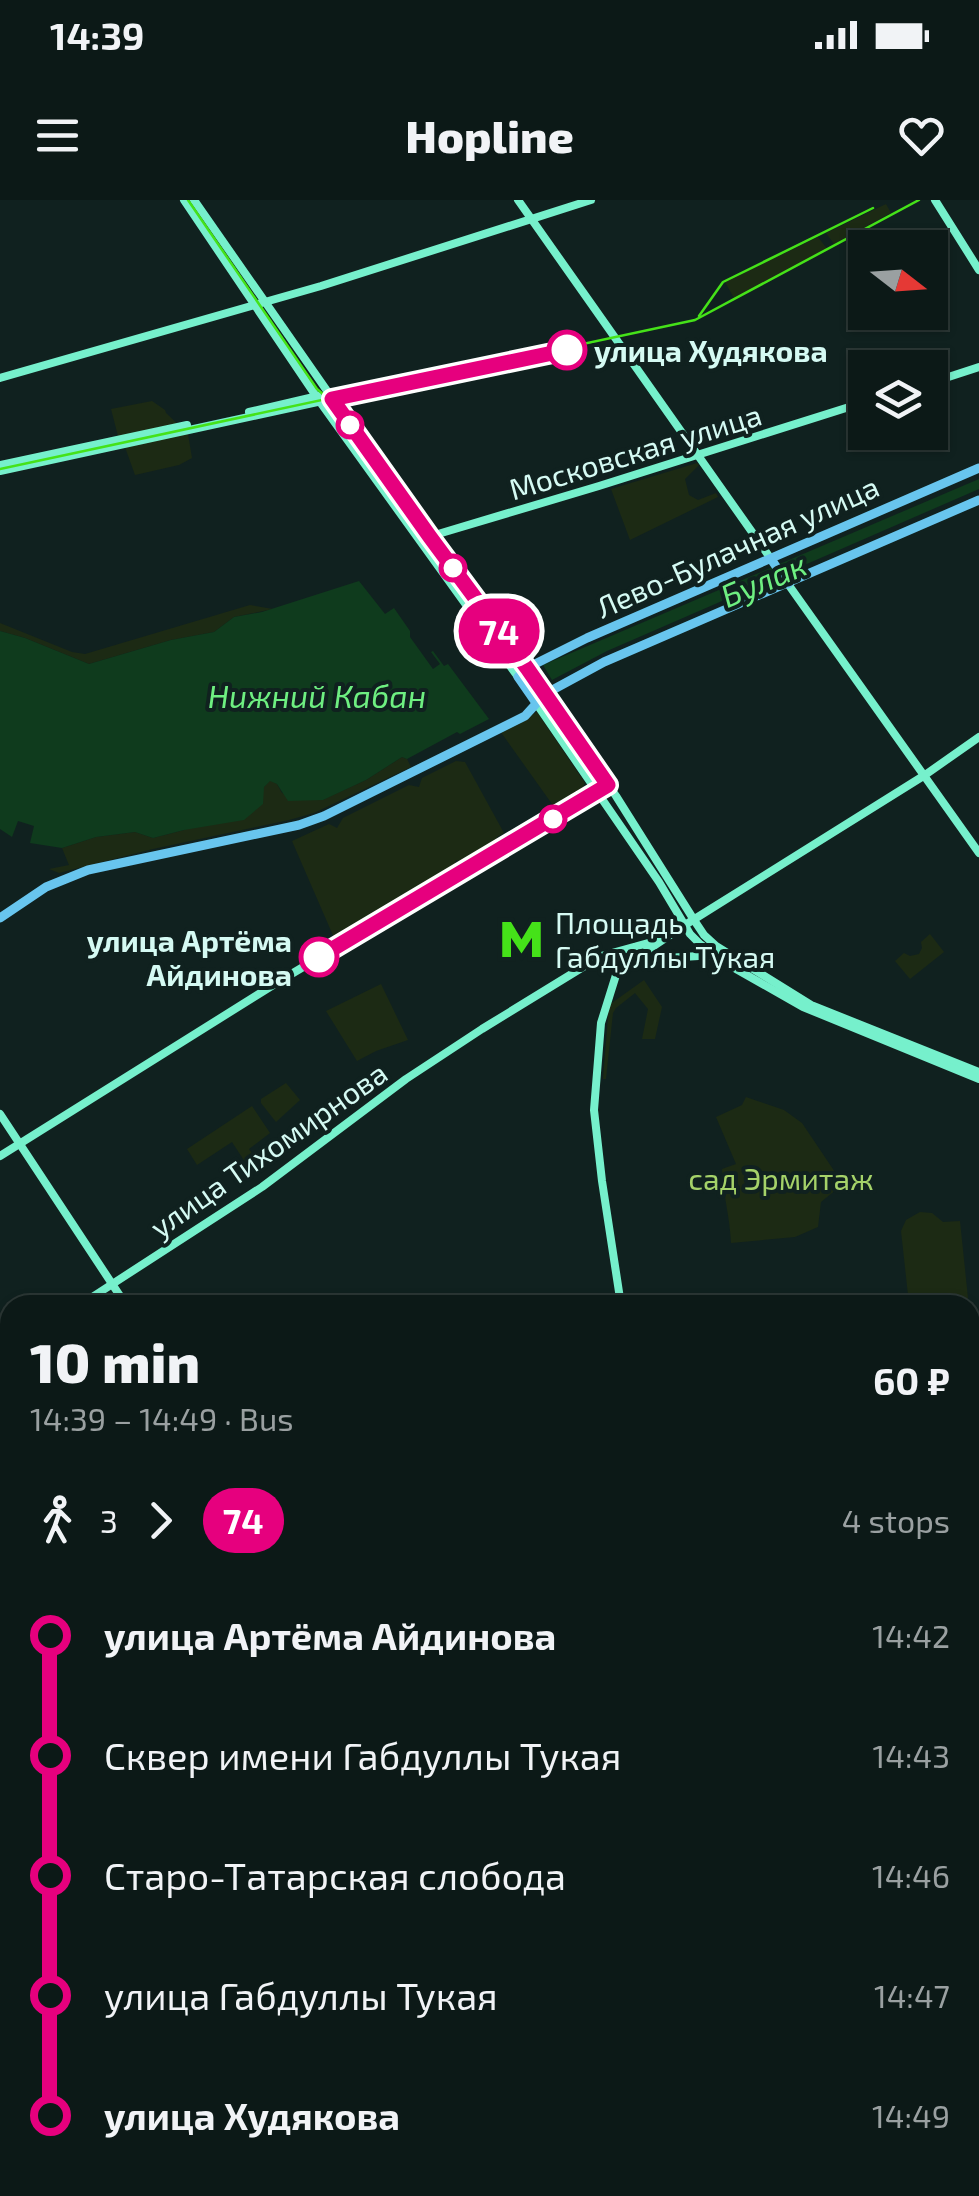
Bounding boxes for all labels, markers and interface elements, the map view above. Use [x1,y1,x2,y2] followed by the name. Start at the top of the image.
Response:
[50,12,144,58] text: 14:39
[30,108,85,163] icon: menu
[405,108,574,162] text: Hopline
[894,108,949,163] icon: heart
[848,230,948,330] north arrow
[848,230,948,450] map controls
[548,331,586,369] marker: улица Худякова
[594,332,828,369] place label: улица Худякова
[848,350,948,450] button: layers
[504,395,766,507] street label: Московская улица
[337,412,363,438] unlabelled marker
[590,467,884,626] street label: Лево-Булачная улица
[715,544,811,614] water label: Булак
[440,555,466,581] unlabelled marker
[454,598,544,664] line badge: 74
[479,610,519,652] text: 74
[208,676,426,714] water label: Нижний Кабан
[540,806,566,832] unlabelled marker
[555,904,775,975] place label: Площадь Габдуллы Тукая
[498,915,546,963] metro station icon: Площадь Габдуллы Тукая
[87,922,292,992] place label: улица Артёма Айдинова
[300,938,338,976] marker: улица Артёма Айдинова
[143,1054,394,1245] street label: улица Тихомирнова
[688,1160,874,1196] park label: сад Эрмитаж
[30,1328,200,1394] text: 10 min
[873,1357,950,1403] text: 60 ₽
[30,1399,293,1437] text: 14:39 – 14:49 · Bus
[30,1493,85,1548] icon: walk
[133,1493,188,1548] icon: forward
[223,1499,264,1541] text: 74
[100,1501,118,1539] text: 3
[842,1501,950,1539] text: 4 stops
[104,1612,556,1658] text: улица Артёма Айдинова
[872,1616,950,1654] text: 14:42
[104,1732,621,1778] text: Сквер имени Габдуллы Тукая
[873,1736,950,1774] text: 14:43
[104,1852,566,1898] text: Старо-Татарская слобода
[872,1856,950,1894] text: 14:46
[104,1972,498,2018] text: улица Габдуллы Тукая
[874,1976,950,2014] text: 14:47
[104,2092,400,2138] text: улица Худякова
[872,2096,950,2134] text: 14:49

